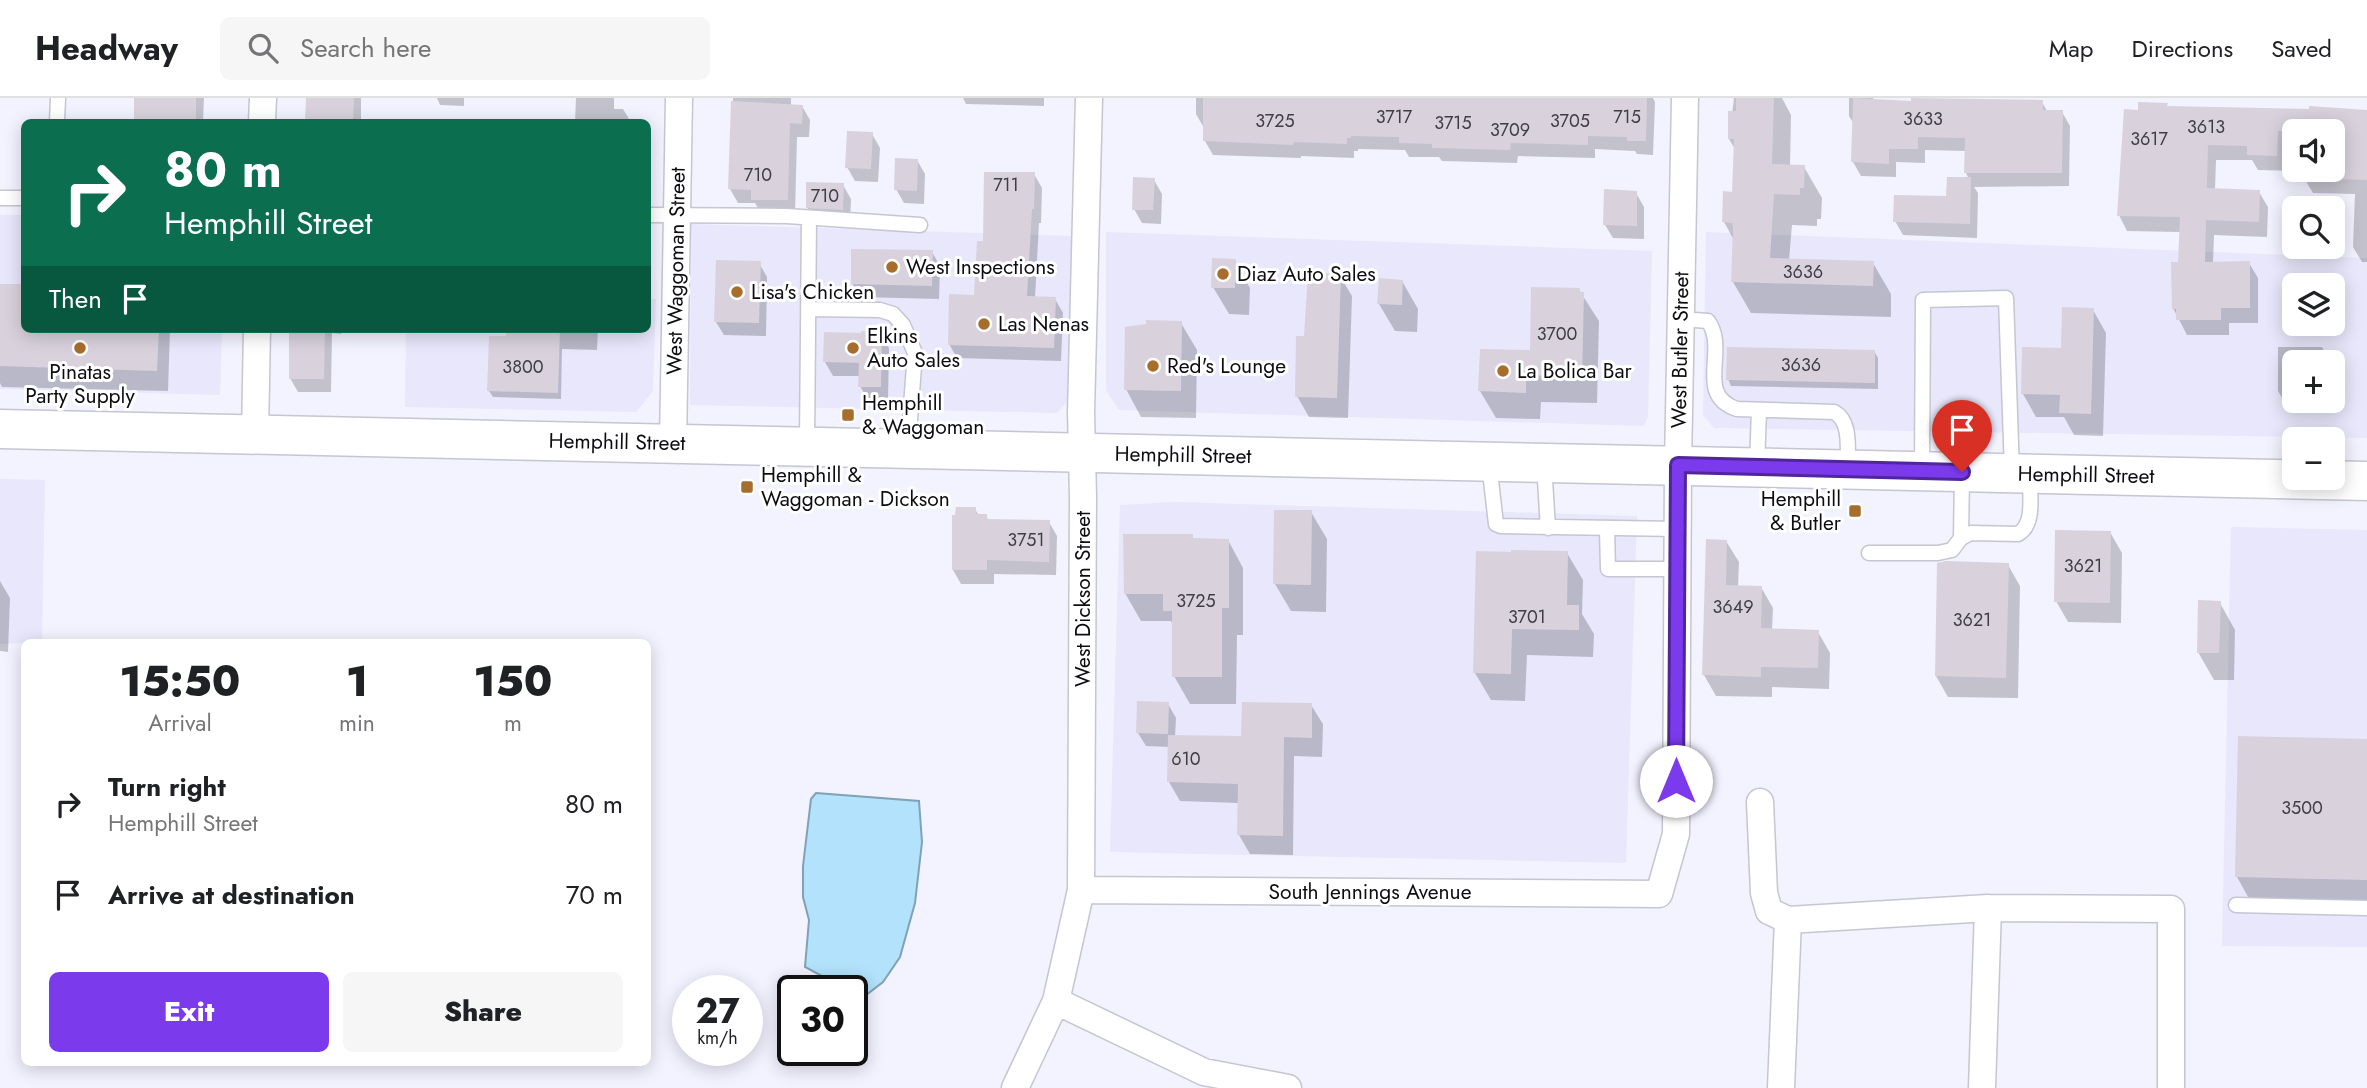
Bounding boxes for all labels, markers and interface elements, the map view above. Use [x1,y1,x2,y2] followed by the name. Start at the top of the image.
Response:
[220,17,710,80] search box
[35,25,178,72] text: Headway
[244,29,282,67] icon: search
[300,29,431,67] text: Search here
[2049,31,2094,66] text: Map
[2132,31,2233,66] text: Directions
[2271,31,2332,66] text: Saved
[1376,104,1413,130] house number: 3717
[1613,104,1641,130] house number: 715
[1903,106,1943,132] house number: 3633
[1255,108,1295,134] house number: 3725
[1550,108,1590,134] house number: 3705
[1434,110,1472,136] house number: 3715
[2187,114,2225,140] house number: 3613
[1490,117,1530,143] house number: 3709
[2282,119,2345,490] map controls
[2282,119,2345,182] button: sound
[2130,126,2168,152] house number: 3617
[164,135,282,205] text: 80 m
[49,147,140,238] icon: right
[744,162,772,188] house number: 710
[659,167,693,375] street label: West Waggoman Street
[993,172,1019,198] house number: 711
[811,183,839,209] house number: 710
[2282,196,2345,259] button: search
[164,200,372,246] text: Hemphill Street
[906,252,1055,282] place label: West Inspections
[884,259,900,275] marker: West Inspections
[1237,259,1376,289] place label: Diaz Auto Sales
[1783,259,1823,285] house number: 3636
[1215,266,1231,282] marker: Diaz Auto Sales
[1664,271,1696,429] street label: West Butler Street
[2282,273,2345,336] button: layers
[751,277,874,307] place label: Lisa's Chicken
[49,280,102,318] text: Then
[116,280,154,318] icon: arrive
[729,284,745,300] marker: Lisa's Chicken
[998,309,1089,339] place label: Las Nenas
[976,316,992,332] marker: Las Nenas
[867,321,960,375] place label: Elkins Auto Sales
[1537,321,1578,347] house number: 3700
[72,340,88,356] marker: Pinatas Party Supply
[845,340,861,356] marker: Elkins Auto Sales
[2282,350,2345,413] button: +
[1167,351,1286,381] place label: Red's Lounge
[1781,352,1821,378] house number: 3636
[502,354,544,380] house number: 3800
[1517,356,1633,386] place label: La Bolica Bar
[25,357,135,411] place label: Pinatas Party Supply
[1145,358,1161,374] marker: Red's Lounge
[1495,363,1511,379] marker: La Bolica Bar
[862,388,984,442] place label: Hemphill & Waggoman
[1932,400,1992,472] pin
[840,407,856,423] marker: Hemphill & Waggoman
[1943,411,1981,449] icon: arrive
[548,426,686,458] street label: Hemphill Street
[2282,427,2345,490] button: −
[1114,439,1252,471] street label: Hemphill Street
[2017,459,2155,491] street label: Hemphill Street
[761,460,950,514] place label: Hemphill & Waggoman - Dickson
[739,479,755,495] marker: Hemphill & Waggoman - Dickson
[1761,484,1842,538] place label: Hemphill & Butler
[1847,503,1863,519] marker: Hemphill & Butler
[1068,511,1098,687] street label: West Dickson Street
[1007,527,1045,553] house number: 3751
[2064,553,2102,579] house number: 3621
[1176,588,1216,614] house number: 3725
[1712,594,1754,620] house number: 3649
[1508,604,1546,630] house number: 3701
[1953,607,1991,633] house number: 3621
[120,651,240,712] text: 15:50
[346,651,368,712] text: 1
[474,651,552,712] text: 150
[148,706,212,740] text: Arrival
[339,706,375,740] text: min
[504,706,522,740] text: m
[1639,744,1713,818] position arrow
[1171,746,1201,772] house number: 610
[108,768,226,806] text: Turn right
[49,785,87,823] icon: right
[565,785,623,823] text: 80 m
[2281,795,2323,821] house number: 3500
[108,806,258,840] text: Hemphill Street
[49,876,87,914] icon: arrive
[108,876,355,914] text: Arrive at destination
[566,876,623,914] text: 70 m
[1269,877,1472,907] street label: South Jennings Avenue
[49,972,329,1052] button: Exit
[343,972,623,1052] button: Share
[777,975,868,1066] speed limit sign: 30
[695,986,740,1036] text: 27
[697,1025,738,1051] text: km/h

